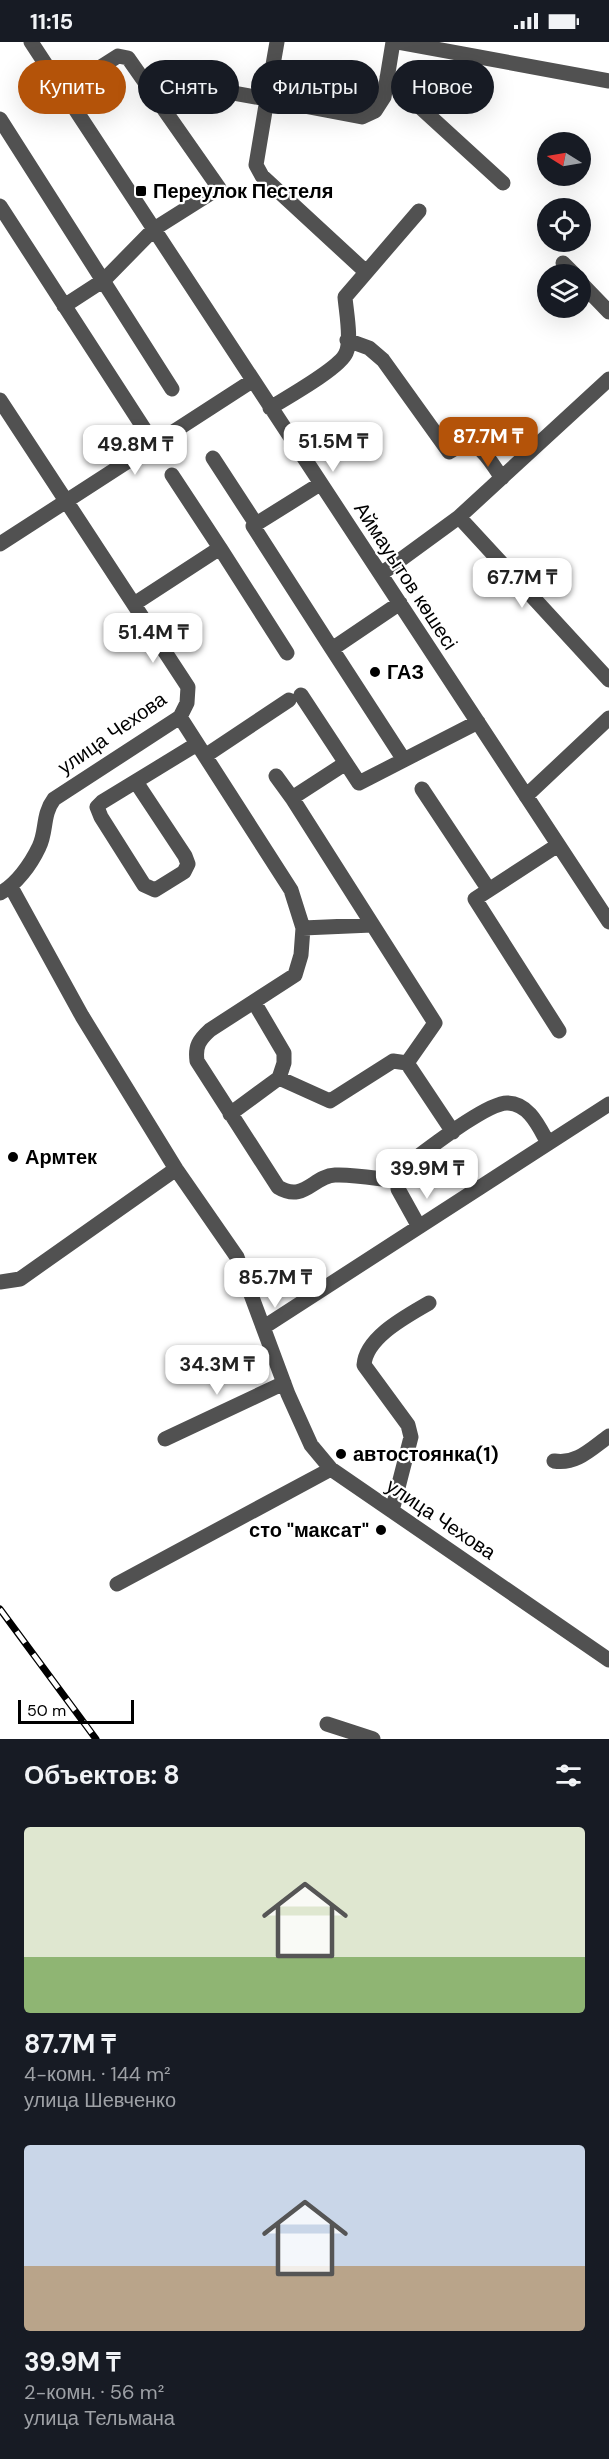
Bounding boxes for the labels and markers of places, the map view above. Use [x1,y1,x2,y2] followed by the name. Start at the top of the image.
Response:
[153,178,333,204] place label: Переулок Пестеля
[134,184,148,198] marker: Переулок Пестеля
[433,417,543,468] pin: 87.7M ₸
[278,422,388,473] pin: 51.5M ₸
[80,425,190,476] pin: 49.8M ₸
[467,558,577,609] pin: 67.7M ₸
[98,613,208,664] pin: 51.4M ₸
[387,659,424,685] place label: ГАЗ
[368,665,382,679] marker: ГАЗ
[25,1144,98,1170] place label: Армтек
[372,1149,482,1200] pin: 39.9M ₸
[6,1150,20,1164] marker: Армтек
[220,1258,330,1309] pin: 85.7M ₸
[162,1345,272,1396] pin: 34.3M ₸
[353,1441,499,1467] place label: автостоянка(1)
[334,1447,348,1461] marker: автостоянка(1)
[249,1517,369,1543] place label: сто "максат"
[374,1523,388,1537] marker: сто "максат"

